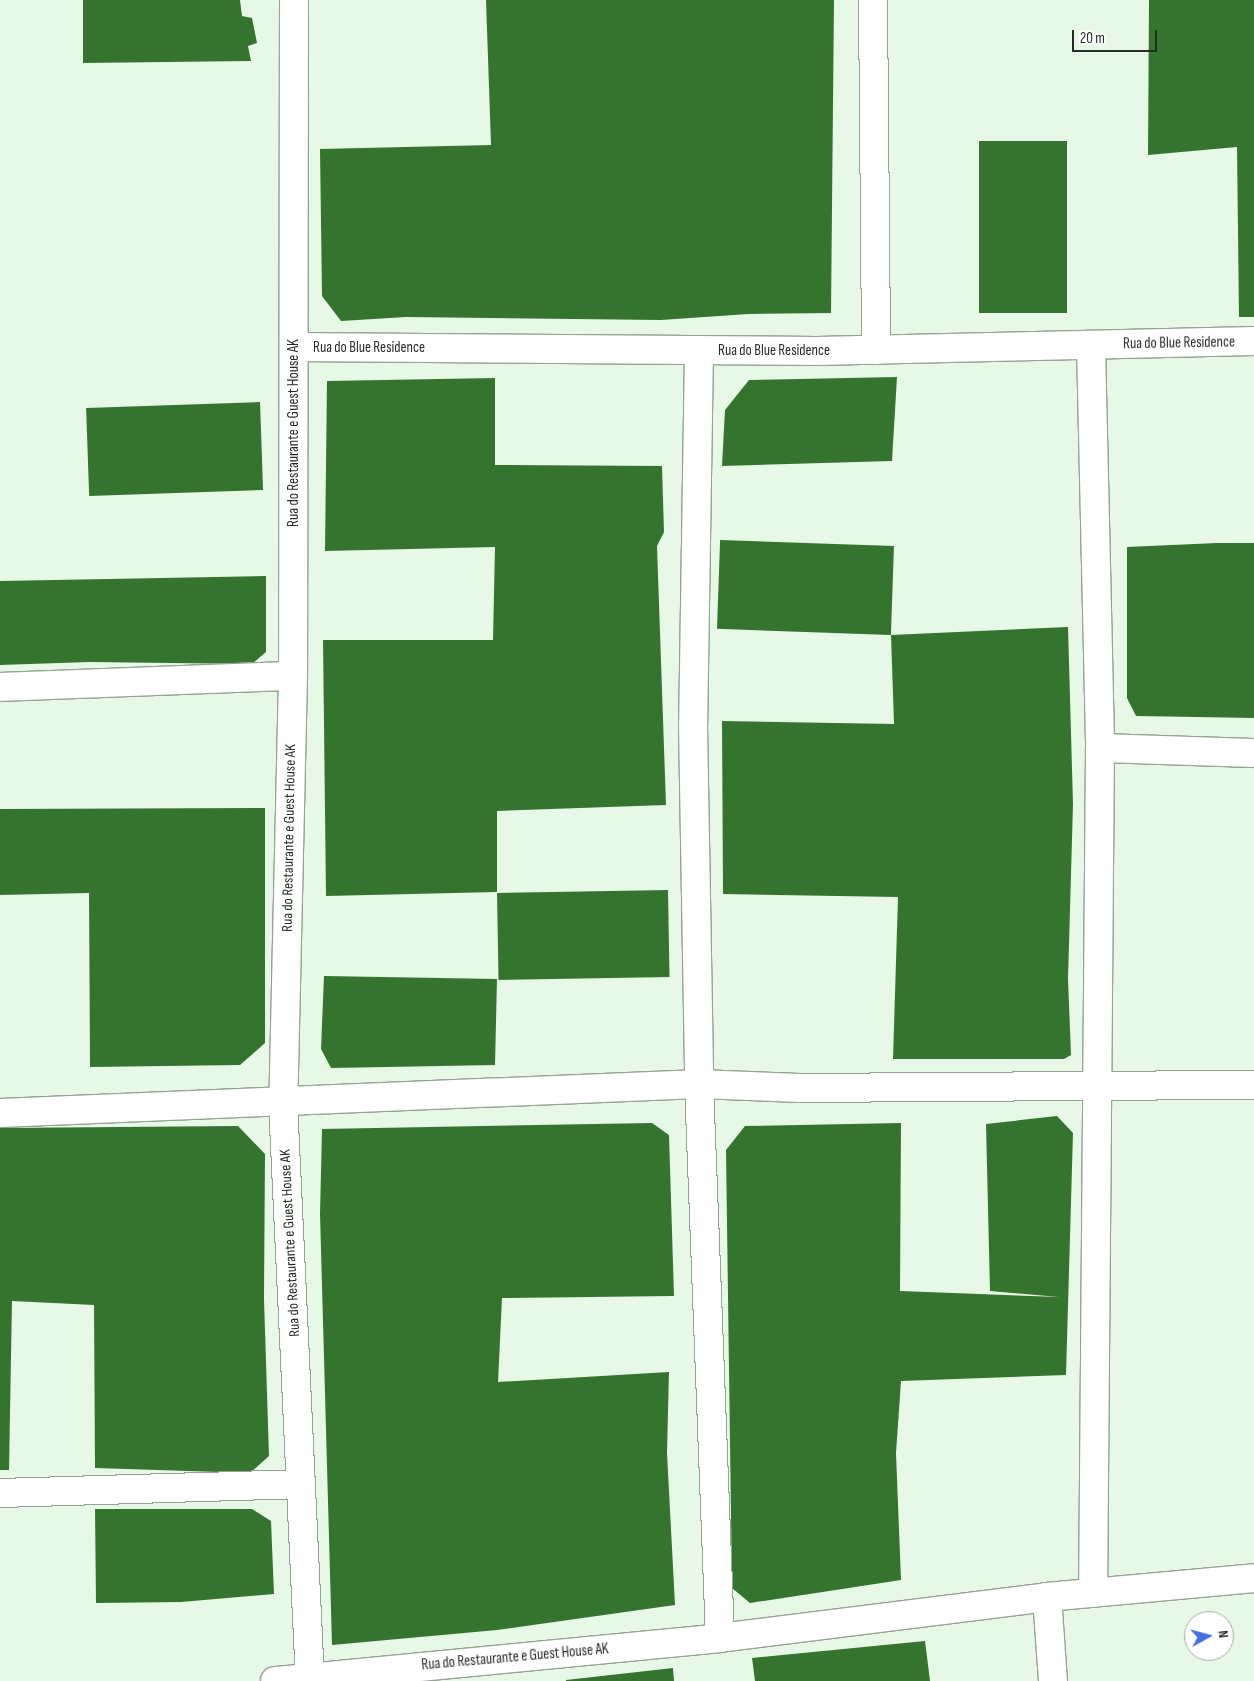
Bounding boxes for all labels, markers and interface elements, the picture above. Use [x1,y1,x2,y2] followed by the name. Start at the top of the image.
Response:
[1074,20,1159,52] scale bar
[1080,29,1105,48] text: 20 m
[1123,333,1235,353] street label: Rua do Blue Residence
[285,339,303,527] street label: Rua do Restaurante e Guest House AK
[313,339,425,357] street label: Rua do Blue Residence
[718,342,830,360] street label: Rua do Blue Residence
[278,744,300,932] street label: Rua do Restaurante e Guest House AK
[276,1149,304,1337] street label: Rua do Restaurante e Guest House AK
[1184,1611,1234,1661] north arrow
[1214,1629,1232,1639] text: N
[421,1640,609,1674] street label: Rua do Restaurante e Guest House AK

